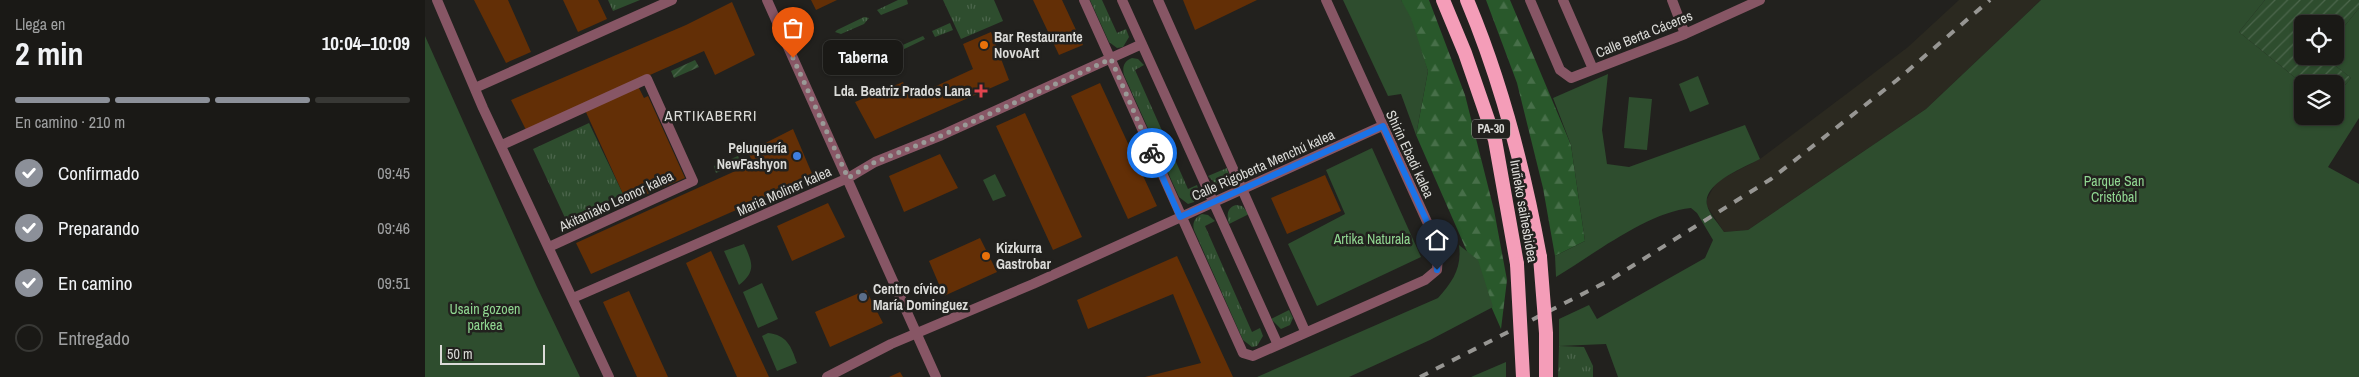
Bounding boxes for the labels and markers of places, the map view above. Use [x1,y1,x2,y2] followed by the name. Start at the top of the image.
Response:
[772,7,814,58] pin
[994,28,1083,62] place label: Bar Restaurante NovoArt
[978,39,990,51] marker: Bar Restaurante NovoArt
[823,40,903,76] callout: Taberna
[834,82,972,100] place label: Lda. Beatriz Prados Lana
[975,85,987,97] marker: Lda. Beatriz Prados Lana
[717,139,788,173] place label: Peluquería NewFashyon
[791,150,803,162] marker: Peluquería NewFashyon
[1416,219,1458,270] pin
[996,239,1051,273] place label: Kizkurra Gastrobar
[980,250,992,262] marker: Kizkurra Gastrobar
[873,280,968,314] place label: Centro cívico María Dominguez
[857,291,869,303] marker: Centro cívico María Dominguez

